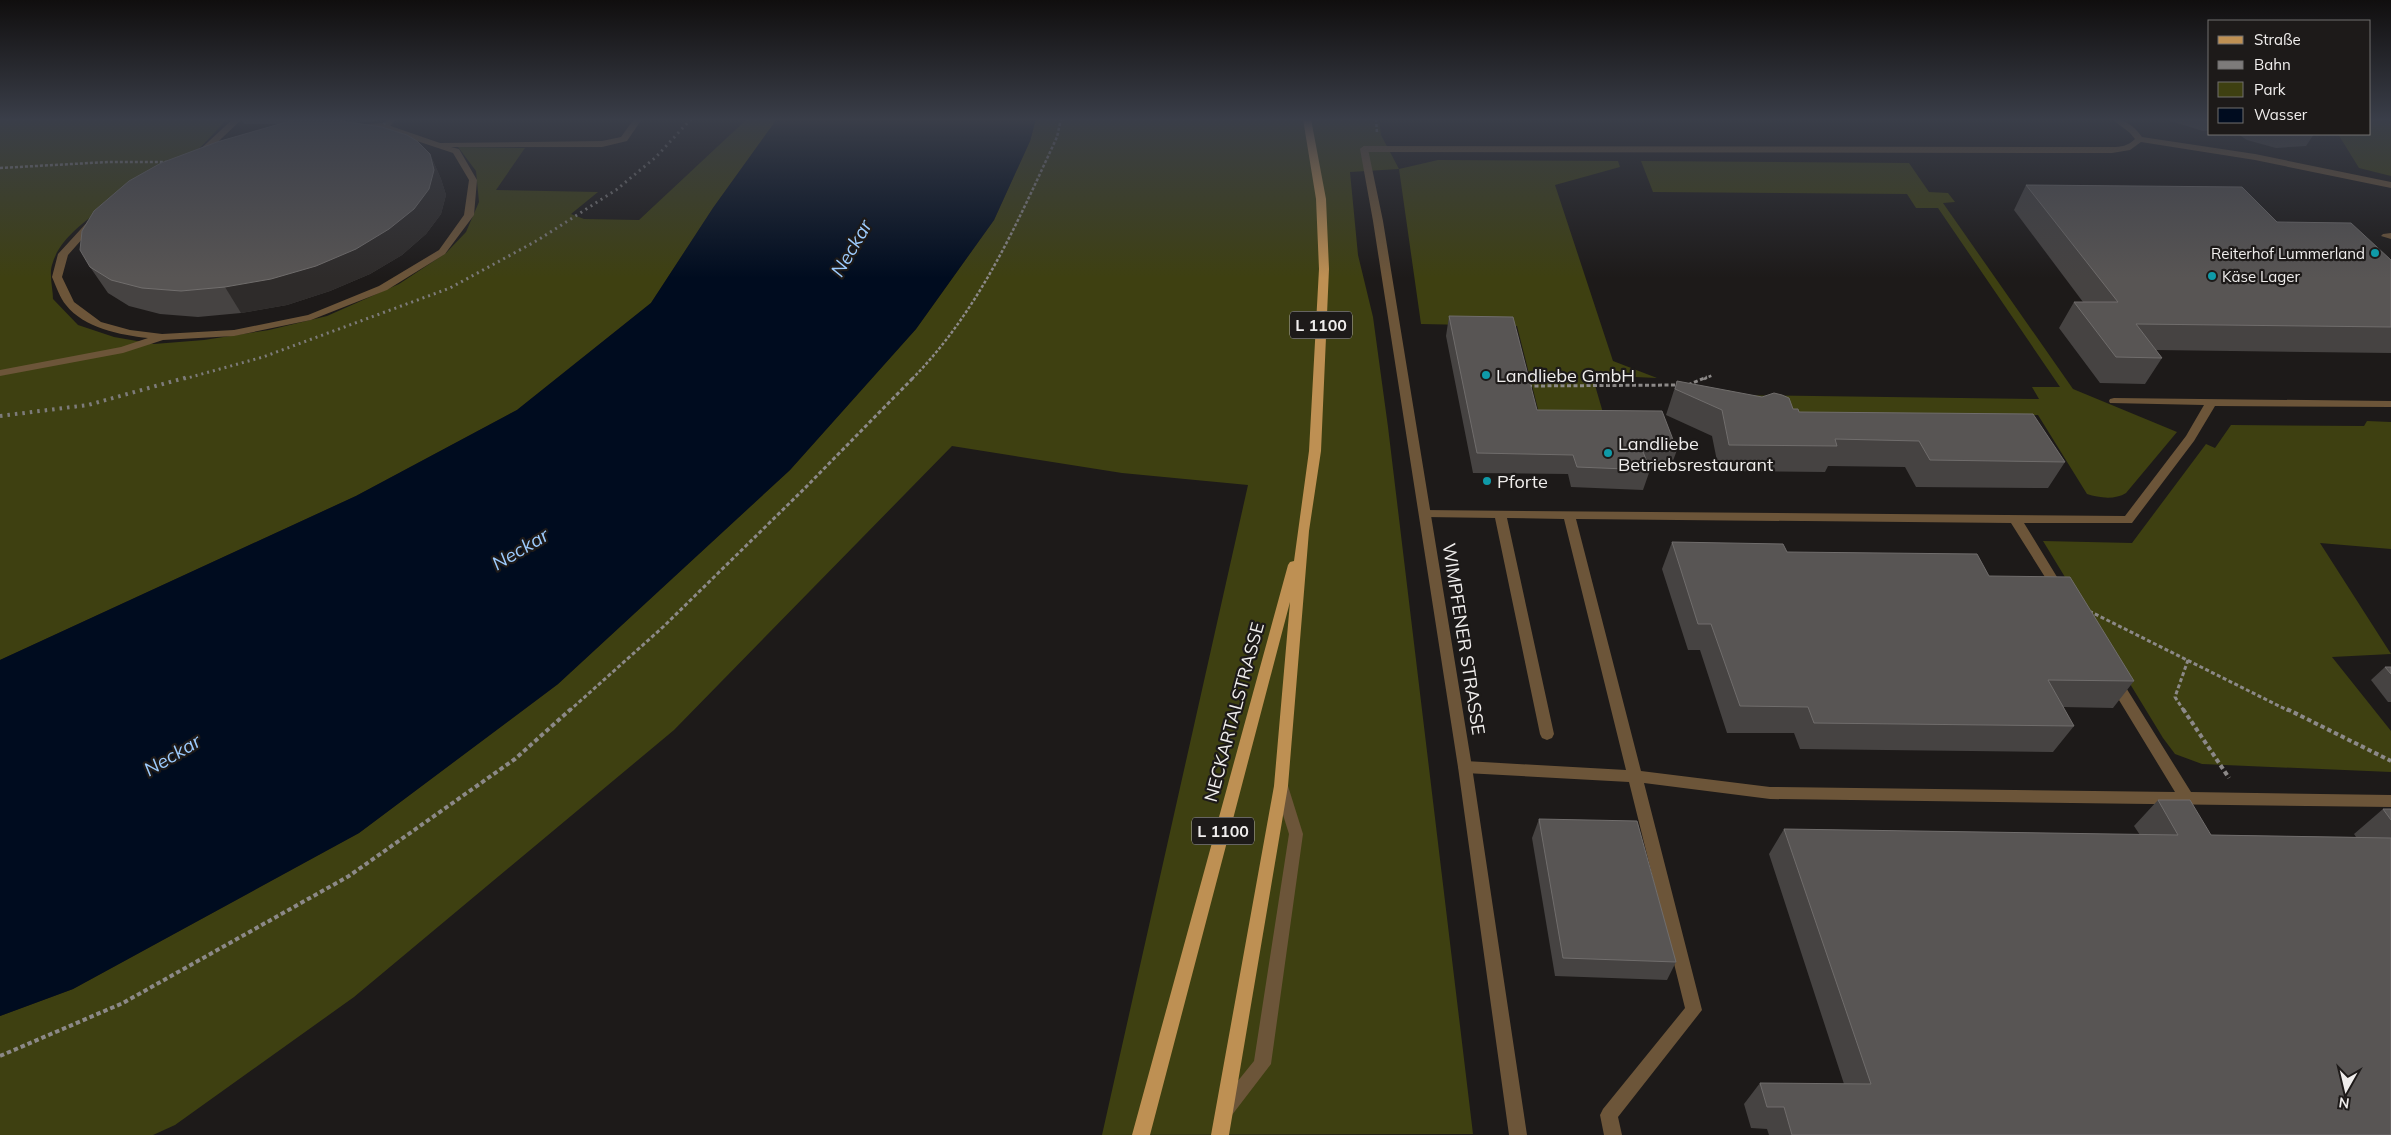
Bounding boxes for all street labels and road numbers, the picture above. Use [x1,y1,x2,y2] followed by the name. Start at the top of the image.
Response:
[1290,312,1352,338] road number: L 1100
[1437,541,1491,737] street label: WIMPFENER STRASSE
[1199,620,1269,804] street label: NECKARTALSTRASSE
[1192,818,1254,844] road number: L 1100

